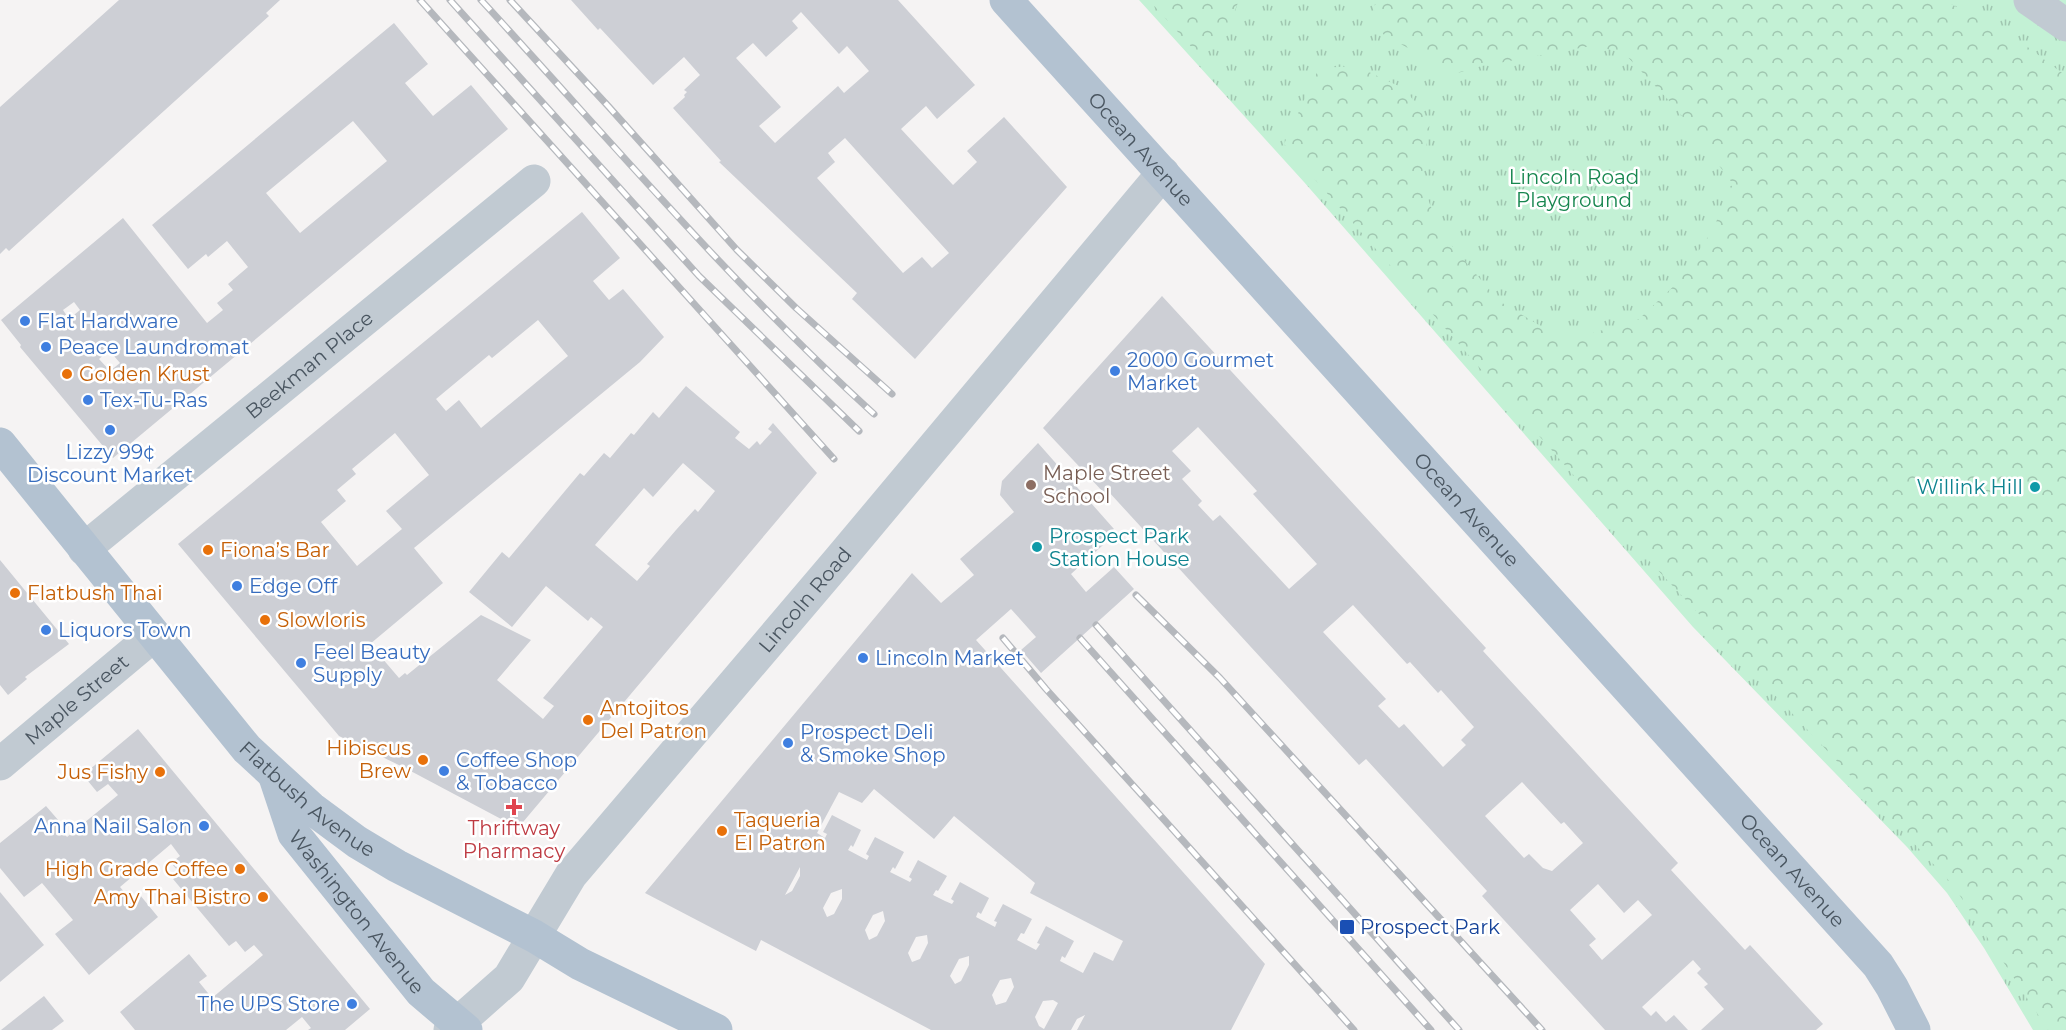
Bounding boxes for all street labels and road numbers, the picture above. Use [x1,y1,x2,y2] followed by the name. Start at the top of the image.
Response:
[1083,87,1199,211] street label: Ocean Avenue
[241,306,378,424] street label: Beekman Place
[1409,448,1524,572] street label: Ocean Avenue
[753,542,857,658] street label: Lincoln Road
[20,650,133,750] street label: Maple Street
[234,736,379,862] street label: Flatbush Avenue
[1735,808,1850,932] street label: Ocean Avenue
[284,825,430,999] street label: Washington Avenue

